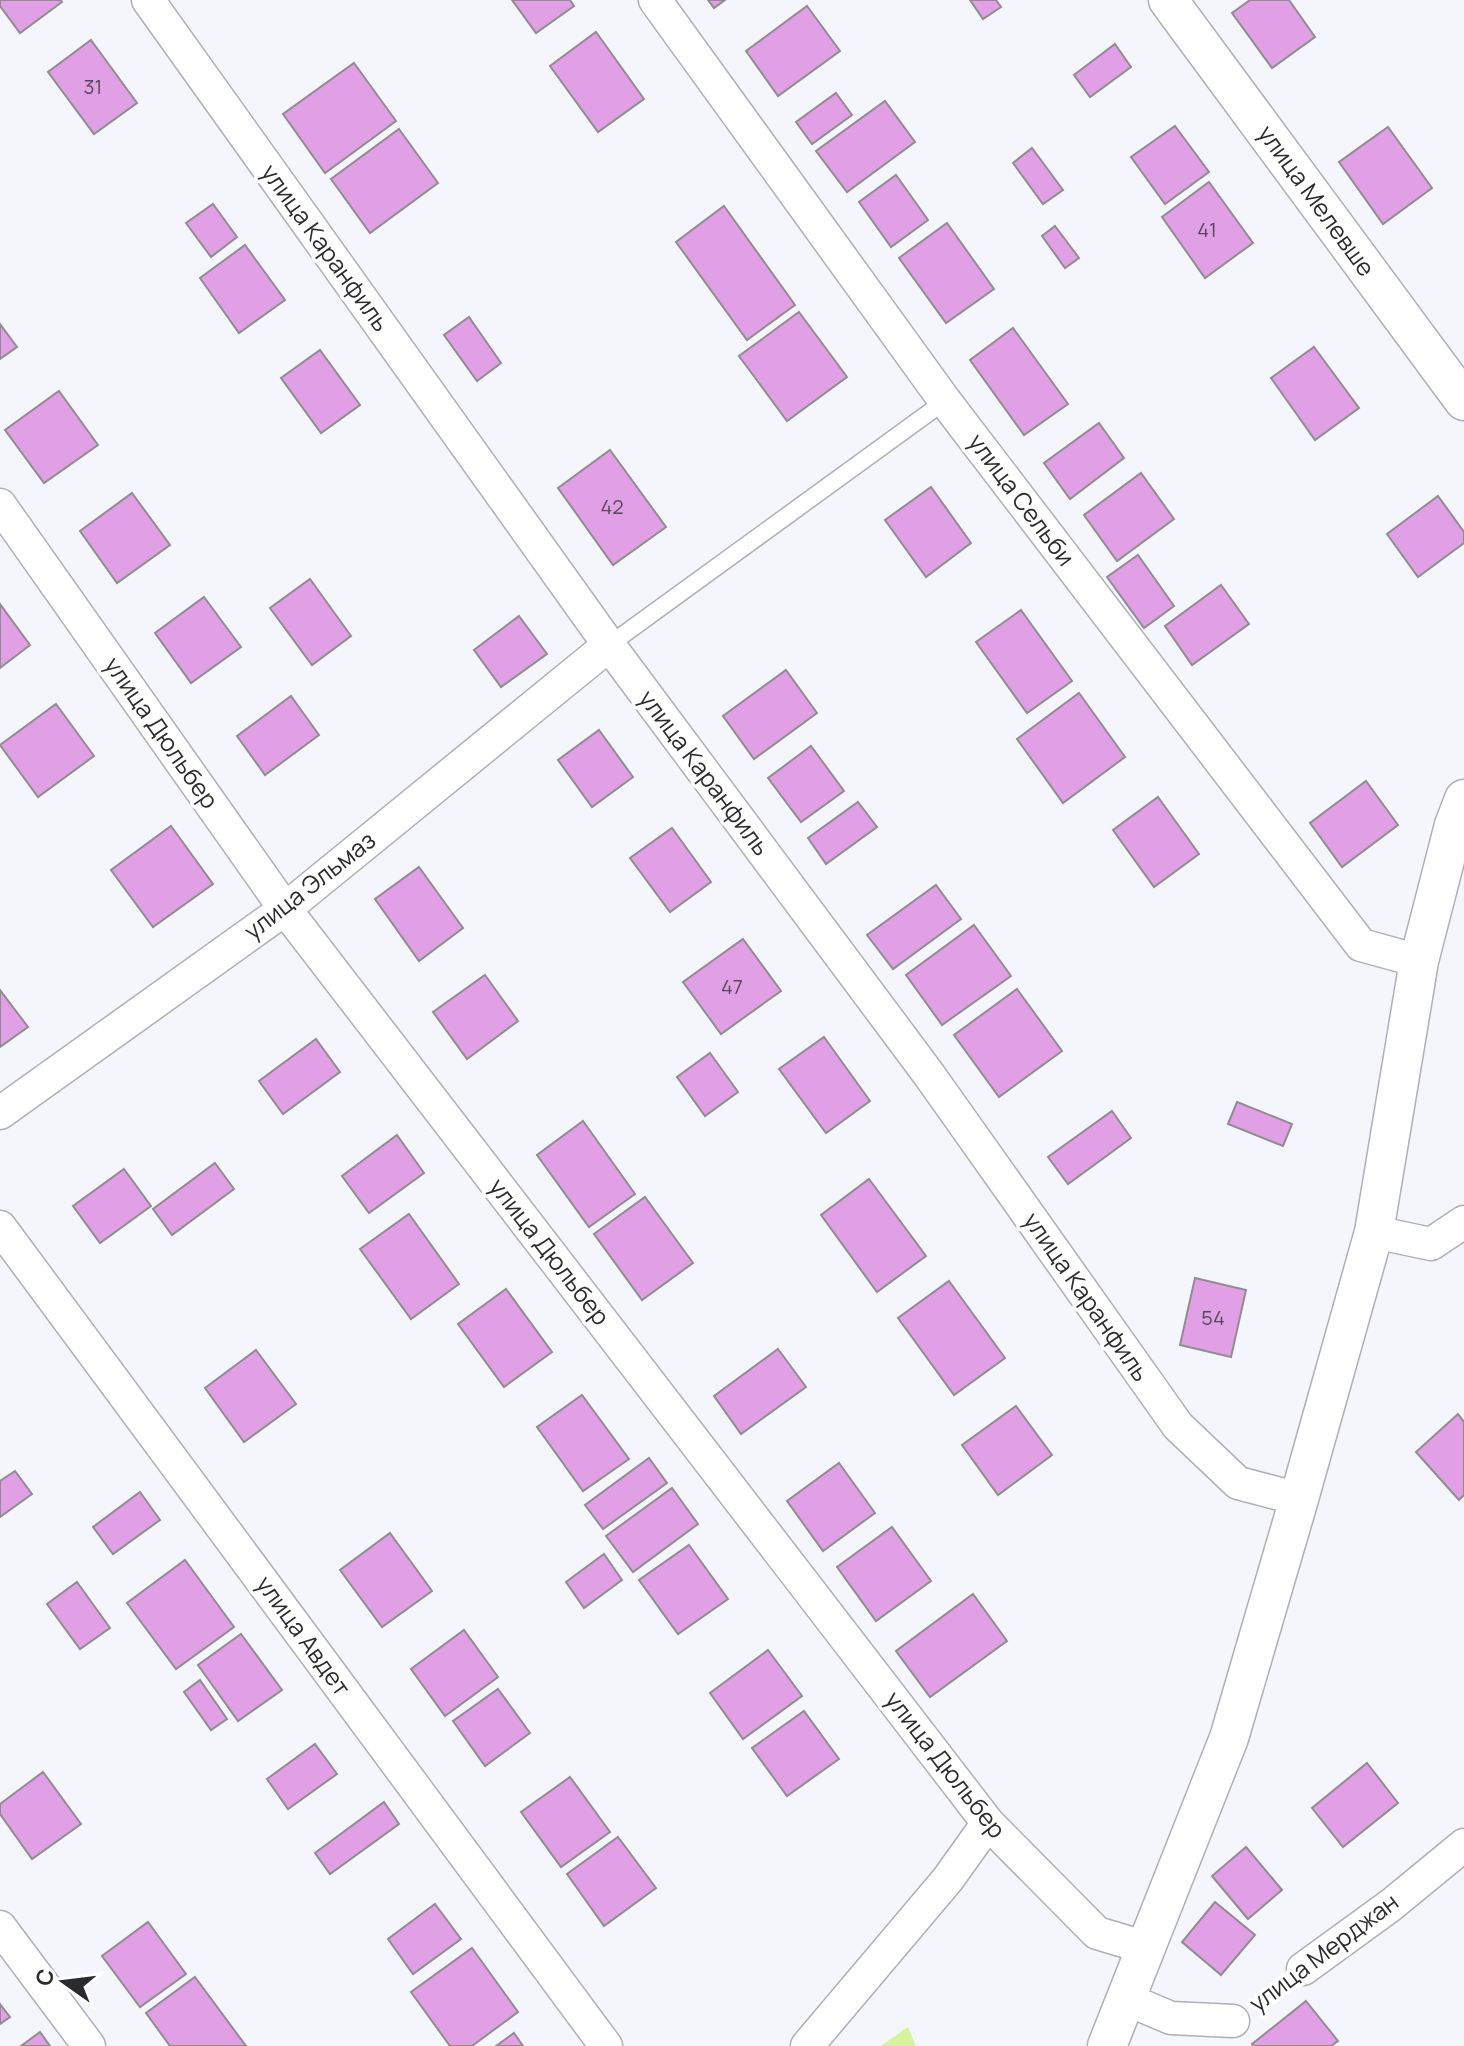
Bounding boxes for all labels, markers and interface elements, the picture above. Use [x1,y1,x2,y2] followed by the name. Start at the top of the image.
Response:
[84,73,102,100] house number: 31
[1251,118,1383,283] street label: улица Мелевше
[254,157,398,338] street label: улица Каранфиль
[1197,216,1217,243] house number: 41
[961,426,1083,572] street label: улица Сельби
[600,493,624,520] house number: 42
[98,650,227,815] street label: улица Дюльбер
[632,683,778,862] street label: улица Каранфиль
[237,823,382,947] street label: улица Эльмаз
[721,973,743,1000] house number: 47
[482,1171,618,1331] street label: улица Дюльбер
[1017,1205,1158,1387] street label: улица Каранфиль
[1201,1304,1225,1331] house number: 54
[249,1568,359,1702] street label: улица Авдет
[878,1684,1014,1844] street label: улица Дюльбер
[1242,1885,1405,2019] street label: улица Мерджан
[24,1942,104,2022] north arrow
[28,1966,61,1989] text: С

